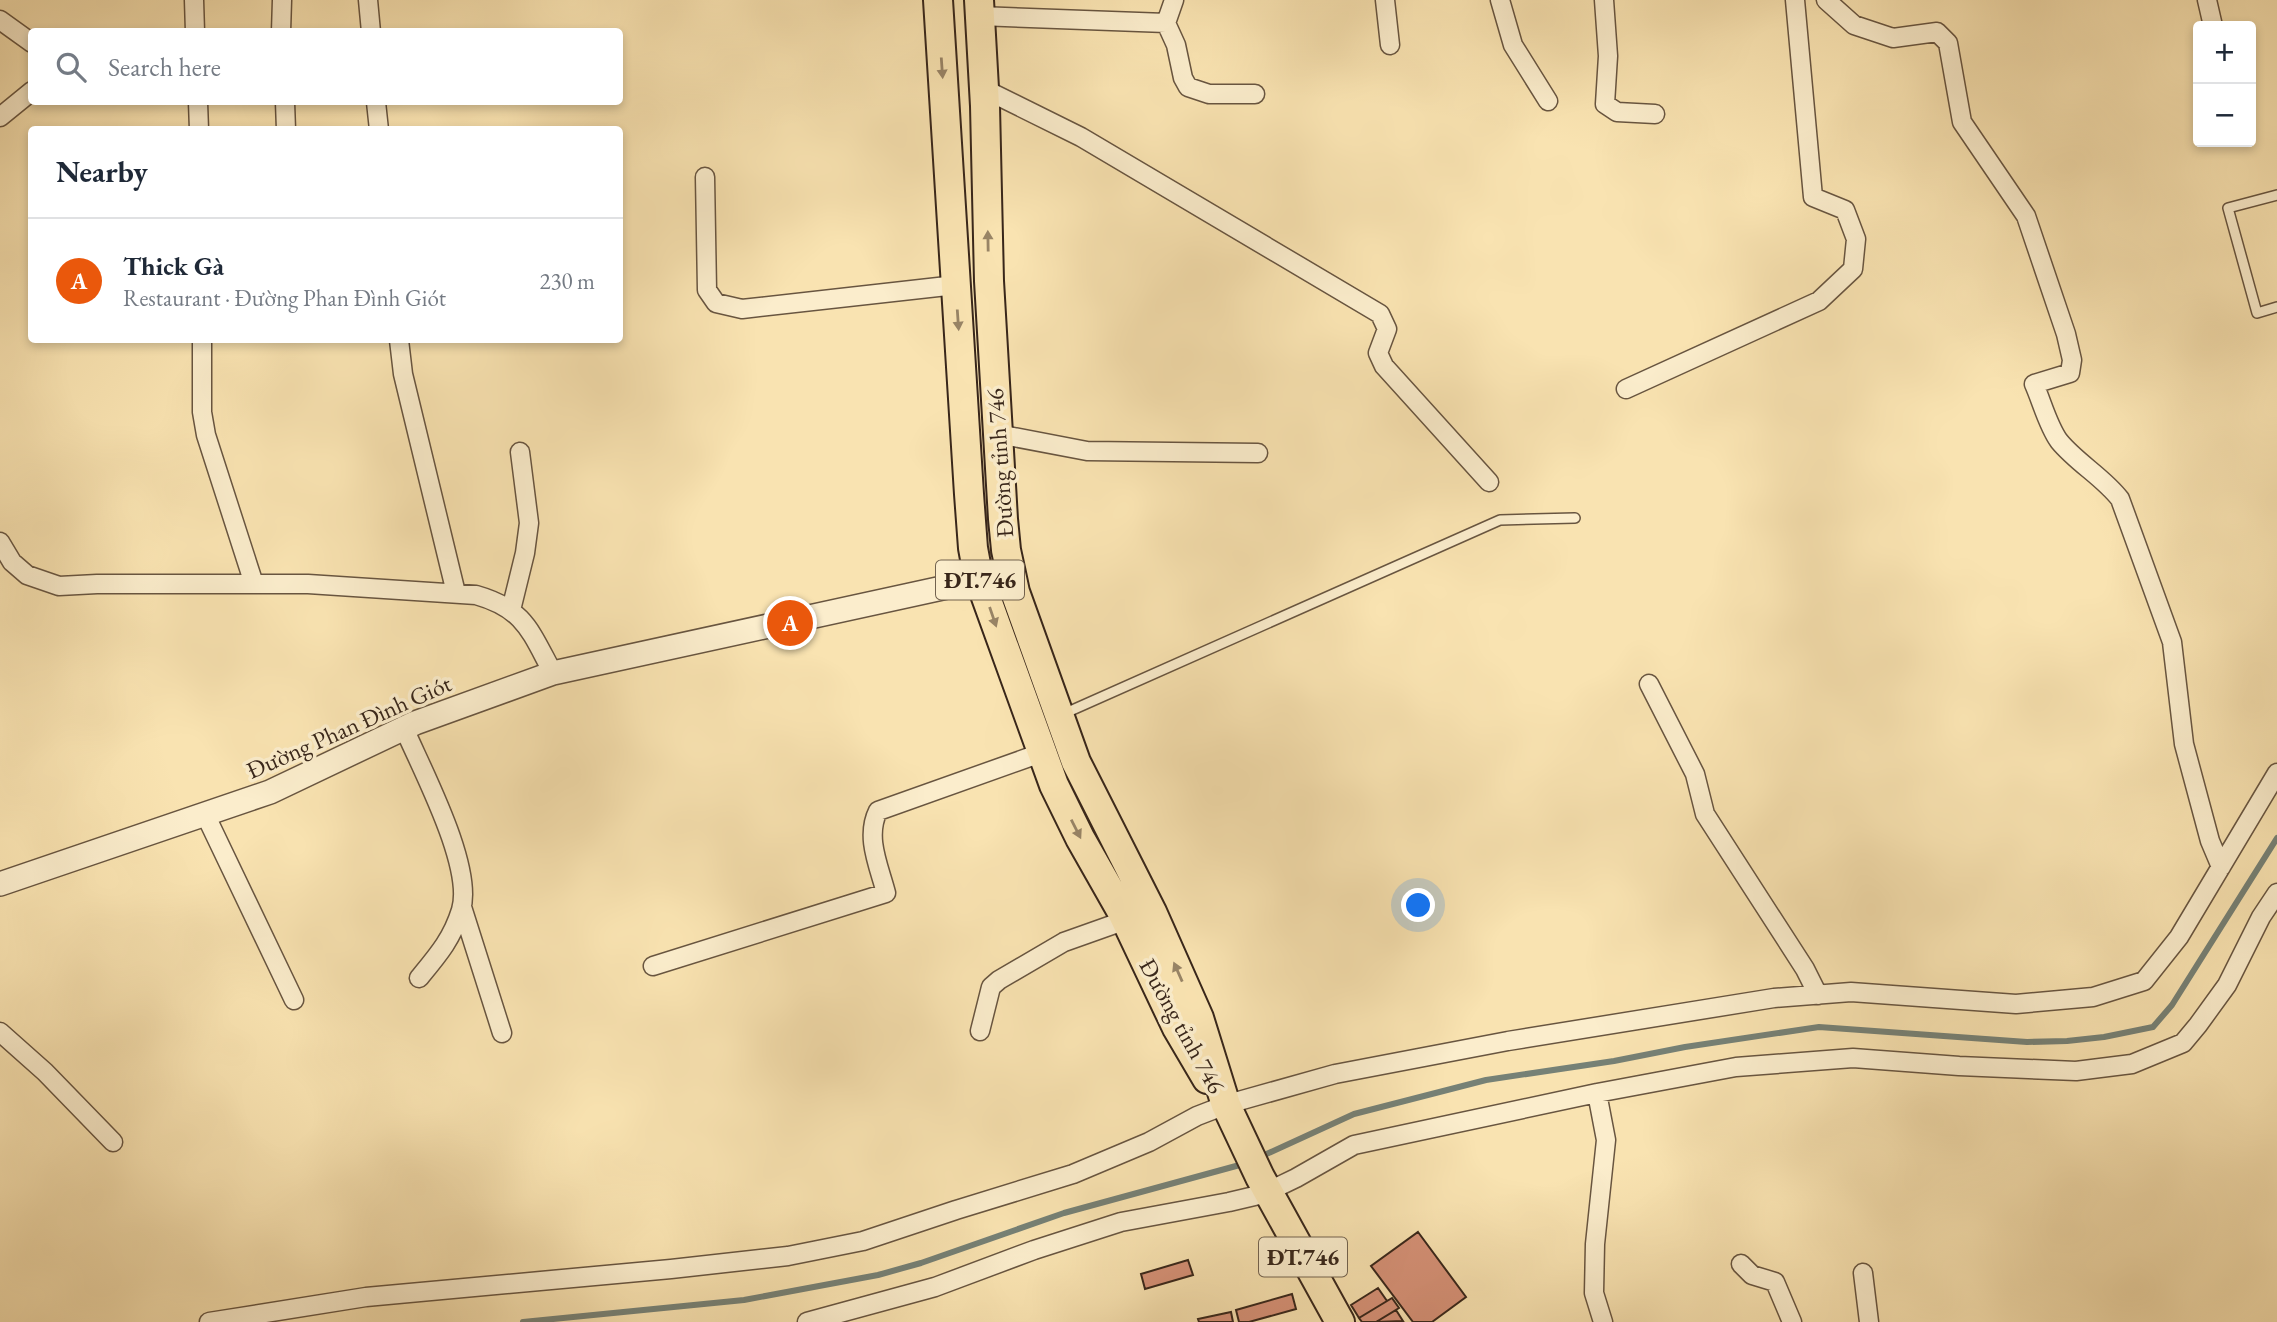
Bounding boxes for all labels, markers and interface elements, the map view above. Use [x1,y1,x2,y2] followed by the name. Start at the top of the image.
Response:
[2193,21,2256,147] map controls
[2193,21,2256,84] button: +
[28,28,623,105] search box
[52,48,90,86] icon: search
[108,50,221,84] text: Search here
[937,57,948,79] one-way arrow
[2193,84,2256,147] button: −
[56,152,148,191] text: Nearby
[982,230,993,252] one-way arrow
[123,249,224,283] text: Thick Gà
[71,266,87,296] text: A
[539,266,595,296] text: 230 m
[123,283,446,313] text: Restaurant · Đường Phan Đình Giót
[953,309,964,331] one-way arrow
[979,387,1020,539] street label: Đường tỉnh 746
[936,560,1024,600] road number: ĐT.746
[767,597,813,649] pin: A
[988,607,999,628] one-way arrow
[242,667,456,786] street label: Đường Phan Đình Giót
[1070,819,1081,839] one-way arrow
[1401,888,1435,922] your location
[1133,953,1232,1099] street label: Đường tỉnh 746
[1172,962,1184,982] one-way arrow
[1259,1238,1347,1276] road number: ĐT.746

